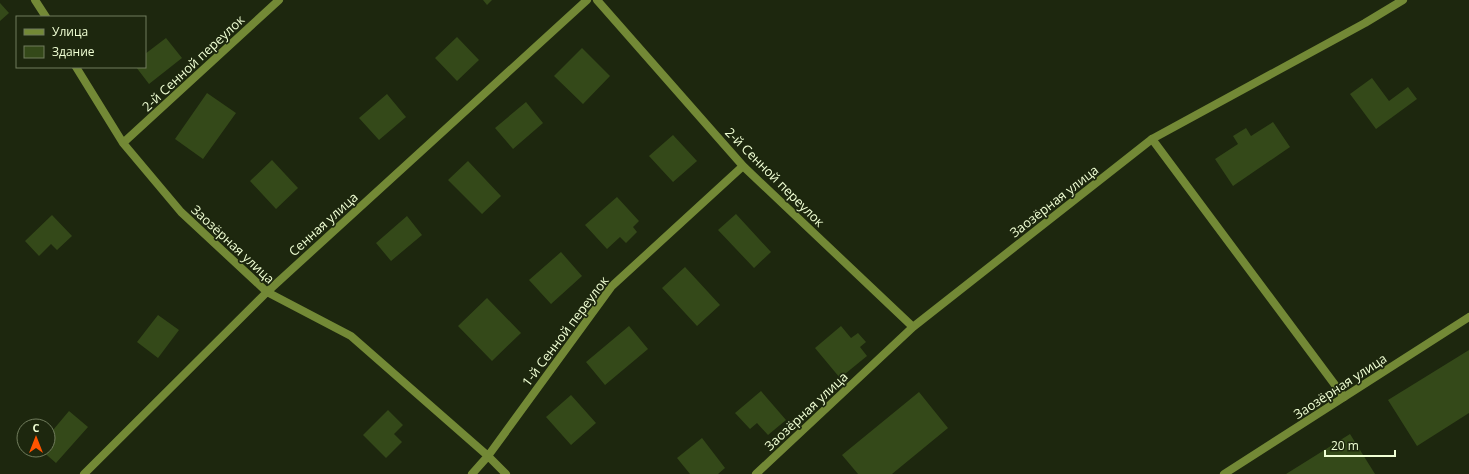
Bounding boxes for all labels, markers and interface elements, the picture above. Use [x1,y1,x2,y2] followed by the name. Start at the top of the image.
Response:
[138,11,248,115] street label: 2-й Сенной переулок
[16,16,146,68] legend
[52,23,88,40] text: Улица
[52,43,95,60] text: Здание
[721,123,829,231] street label: 2-й Сенной переулок
[1006,161,1102,241] street label: Заозёрная улица
[285,188,361,260] street label: Сенная улица
[187,201,279,287] street label: Заозёрная улица
[518,272,613,390] street label: 1-й Сенной переулок
[1290,349,1390,423] street label: Заозёрная улица
[760,368,852,454] street label: Заозёрная улица
[16,418,56,458] north arrow
[32,420,40,435] text: С
[1325,432,1395,458] scale bar
[1331,437,1359,454] text: 20 m

